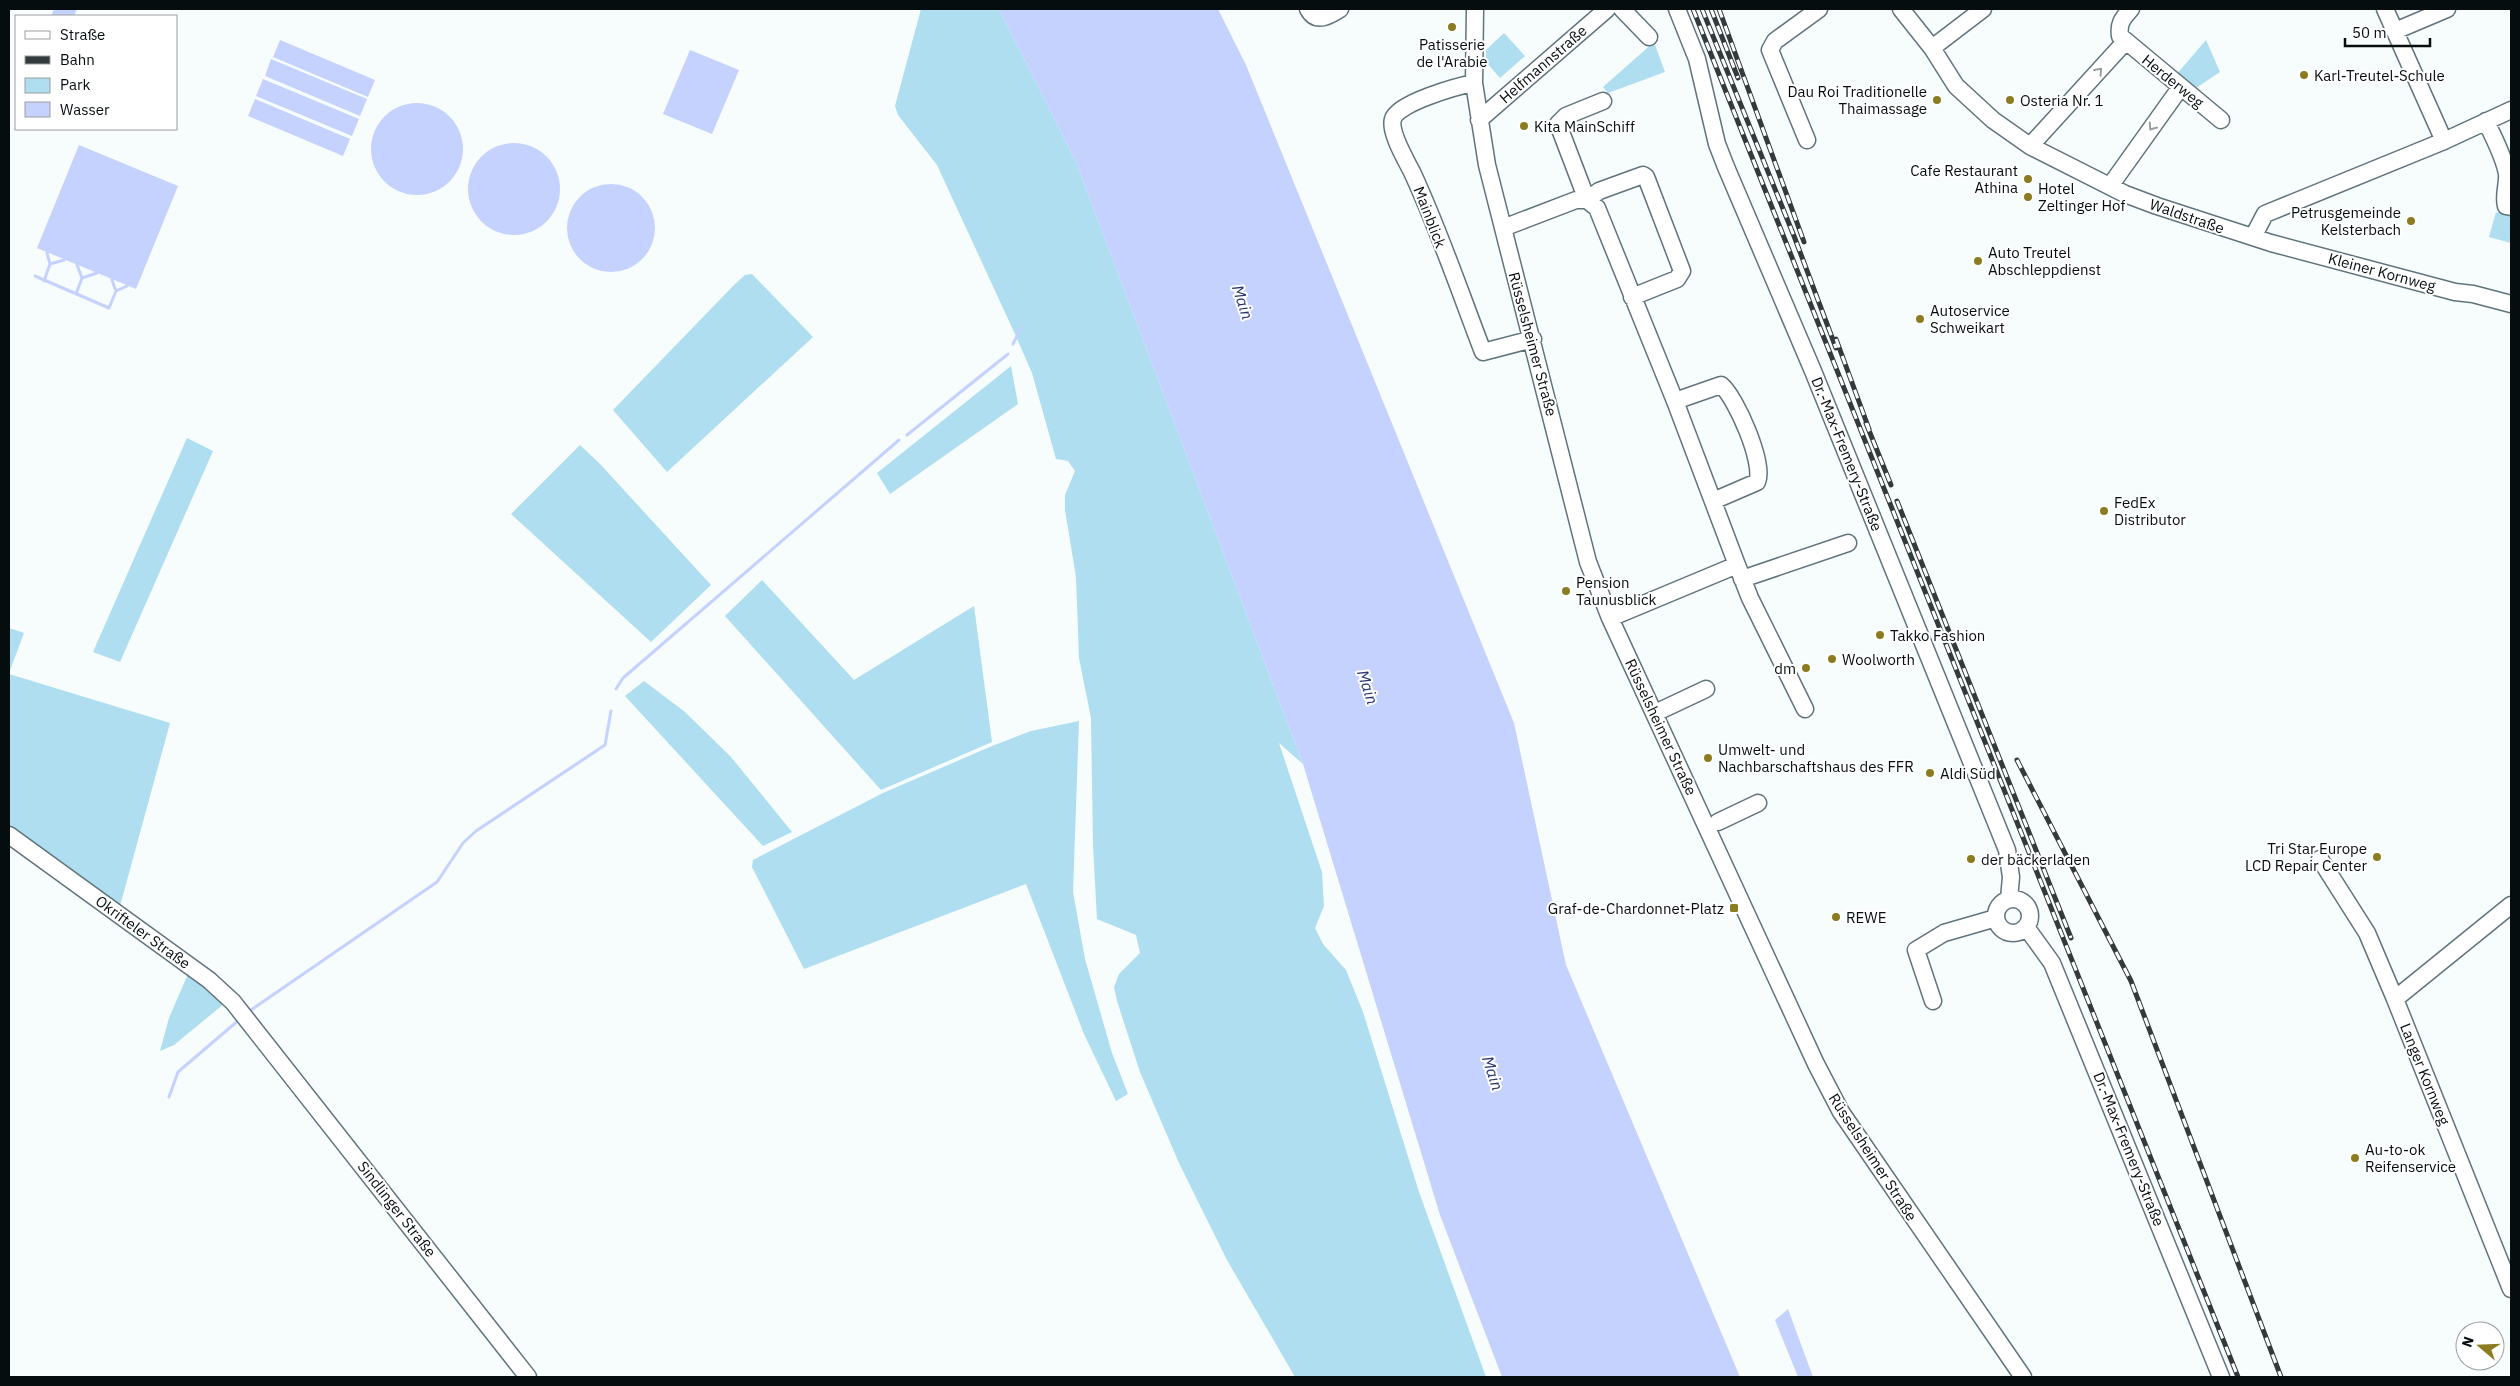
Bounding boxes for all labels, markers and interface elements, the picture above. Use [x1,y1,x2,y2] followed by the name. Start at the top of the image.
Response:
[15,15,178,130] legend
[2345,15,2430,47] scale bar
[1446,21,1458,33] marker: Patisserie de l'Arabie
[1495,21,1591,107] street label: Helfmannstraße
[2352,23,2387,42] text: 50 m
[60,25,105,44] text: Straße
[1416,35,1488,71] place label: Patisserie de l'Arabie
[60,50,95,69] text: Bahn
[2138,50,2208,112] street label: Herderweg
[2314,66,2445,85] place label: Karl-Treutel-Schule
[2093,68,2102,77] one-way arrow
[2298,69,2310,81] marker: Karl-Treutel-Schule
[60,75,90,94] text: Park
[1787,82,1927,118] place label: Dau Roi Traditionelle Thaimassage
[2020,91,2104,110] place label: Osteria Nr. 1
[1931,94,1943,106] marker: Dau Roi Traditionelle Thaimassage
[2004,94,2016,106] marker: Osteria Nr. 1
[60,100,110,119] text: Wasser
[1534,117,1635,136] place label: Kita MainSchiff
[1518,120,1530,132] marker: Kita MainSchiff
[2149,121,2157,130] one-way arrow
[1910,161,2018,197] place label: Cafe Restaurant Athina
[2022,173,2034,185] marker: Cafe Restaurant Athina
[2038,179,2125,215] place label: Hotel Zeltinger Hof
[1410,184,1450,251] street label: Mainblick
[2022,191,2034,203] marker: Hotel Zeltinger Hof
[2147,194,2227,238] street label: Waldstraße
[2291,203,2401,239] place label: Petrusgemeinde Kelsterbach
[2405,215,2417,227] marker: Petrusgemeinde Kelsterbach
[1988,243,2101,279] place label: Auto Treutel Abschleppdienst
[2326,249,2438,295] street label: Kleiner Kornweg
[1972,255,1984,267] marker: Auto Treutel Abschleppdienst
[1505,270,1561,418] street label: Rüsselsheimer Straße
[1228,282,1258,322] water label: Main
[1930,301,2010,337] place label: Autoservice Schweikart
[1914,313,1926,325] marker: Autoservice Schweikart
[1807,374,1887,534] street label: Dr.-Max-Fremery-Straße
[2114,493,2186,529] place label: FedEx Distributor
[2098,505,2110,517] marker: FedEx Distributor
[1576,573,1656,609] place label: Pension Taunusblick
[1560,585,1572,597] marker: Pension Taunusblick
[1890,626,1985,645] place label: Takko Fashion
[1874,629,1886,641] marker: Takko Fashion
[1842,650,1915,669] place label: Woolworth
[1826,653,1838,665] marker: Woolworth
[1621,656,1701,798] street label: Rüsselsheimer Straße
[1774,659,1796,678] place label: dm
[1800,662,1812,674] marker: dm
[1353,667,1383,707] water label: Main
[1718,740,1914,776] place label: Umwelt- und Nachbarschaftshaus des FFR
[1702,752,1714,764] marker: Umwelt- und Nachbarschaftshaus des FFR
[1940,764,1996,783] place label: Aldi Süd
[1924,767,1936,779] marker: Aldi Süd
[2245,839,2367,875] place label: Tri Star Europe LCD Repair Center
[1981,850,2090,869] place label: der bäckerladen
[2371,851,2383,863] marker: Tri Star Europe LCD Repair Center
[1965,853,1977,865] marker: der bäckerladen
[92,891,194,973] street label: Okrifteler Straße
[1548,899,1724,918] place label: Graf-de-Chardonnet-Platz
[1728,902,1740,914] marker: Graf-de-Chardonnet-Platz
[1846,908,1886,927] place label: REWE
[1830,911,1842,923] marker: REWE
[2396,1020,2454,1128] street label: Langer Kornweg
[1478,1053,1508,1093] water label: Main
[2089,1069,2169,1229] street label: Dr.-Max-Fremery-Straße
[1825,1090,1921,1224] street label: Rüsselsheimer Straße
[2365,1140,2456,1176] place label: Au-to-ok Reifenservice
[2349,1152,2361,1164] marker: Au-to-ok Reifenservice
[354,1157,440,1261] street label: Sindlinger Straße
[2455,1321,2505,1371] north arrow
[2458,1334,2478,1349] text: N

